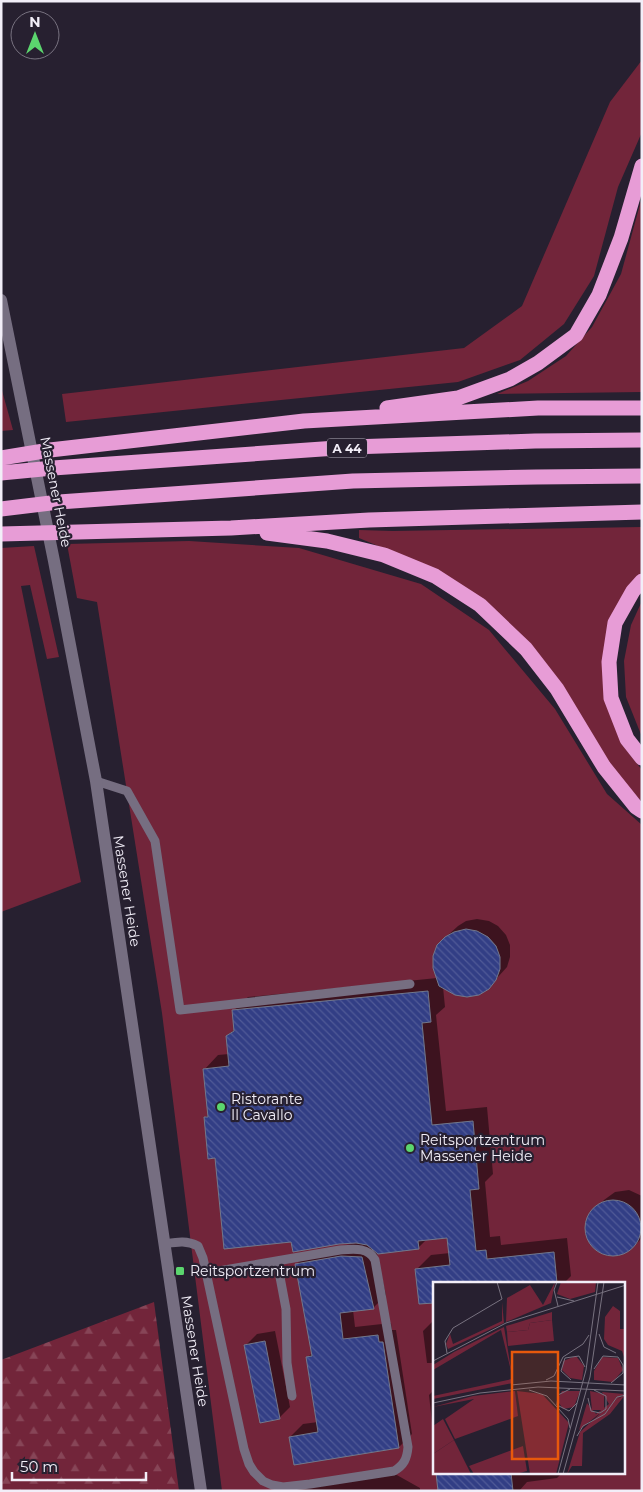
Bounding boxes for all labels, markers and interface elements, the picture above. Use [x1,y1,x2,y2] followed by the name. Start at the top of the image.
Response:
[10,10,60,60] north arrow
[29,13,41,31] text: N
[36,435,76,549] street label: Massener Heide
[327,438,367,458] road number: A 44
[109,834,145,948] street label: Massener Heide
[231,1090,303,1124] place label: Ristorante Il Cavallo
[215,1101,227,1113] marker: Ristorante Il Cavallo
[420,1131,545,1165] place label: Reitsportzentrum Massener Heide
[404,1142,416,1154] marker: Reitsportzentrum Massener Heide
[190,1262,315,1280] place label: Reitsportzentrum
[174,1265,186,1277] marker: Reitsportzentrum
[433,1282,626,1474] inset map
[177,1294,213,1408] street label: Massener Heide
[12,1450,146,1482] scale bar
[20,1457,58,1476] text: 50 m

